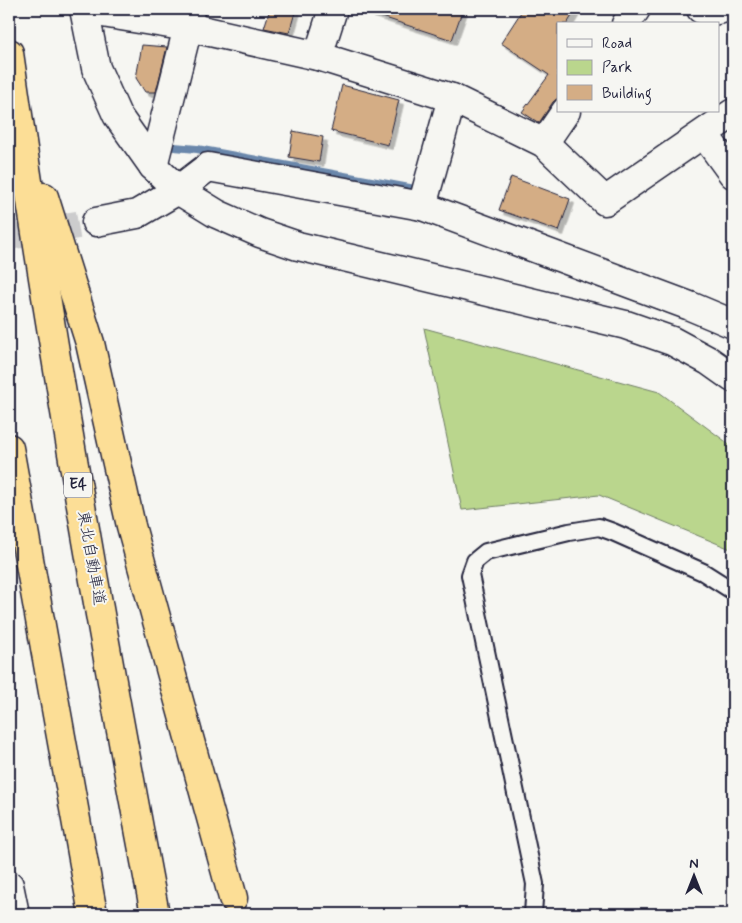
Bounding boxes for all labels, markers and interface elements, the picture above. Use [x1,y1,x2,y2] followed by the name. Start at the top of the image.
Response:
[557,22,720,112] legend
[602,34,632,54] text: Road
[602,58,632,78] text: Park
[602,84,652,105] text: Building
[64,472,92,498] road number: E4
[72,509,110,607] street label: 東北自動車道
[670,850,720,900] north arrow
[689,855,699,873] text: N

